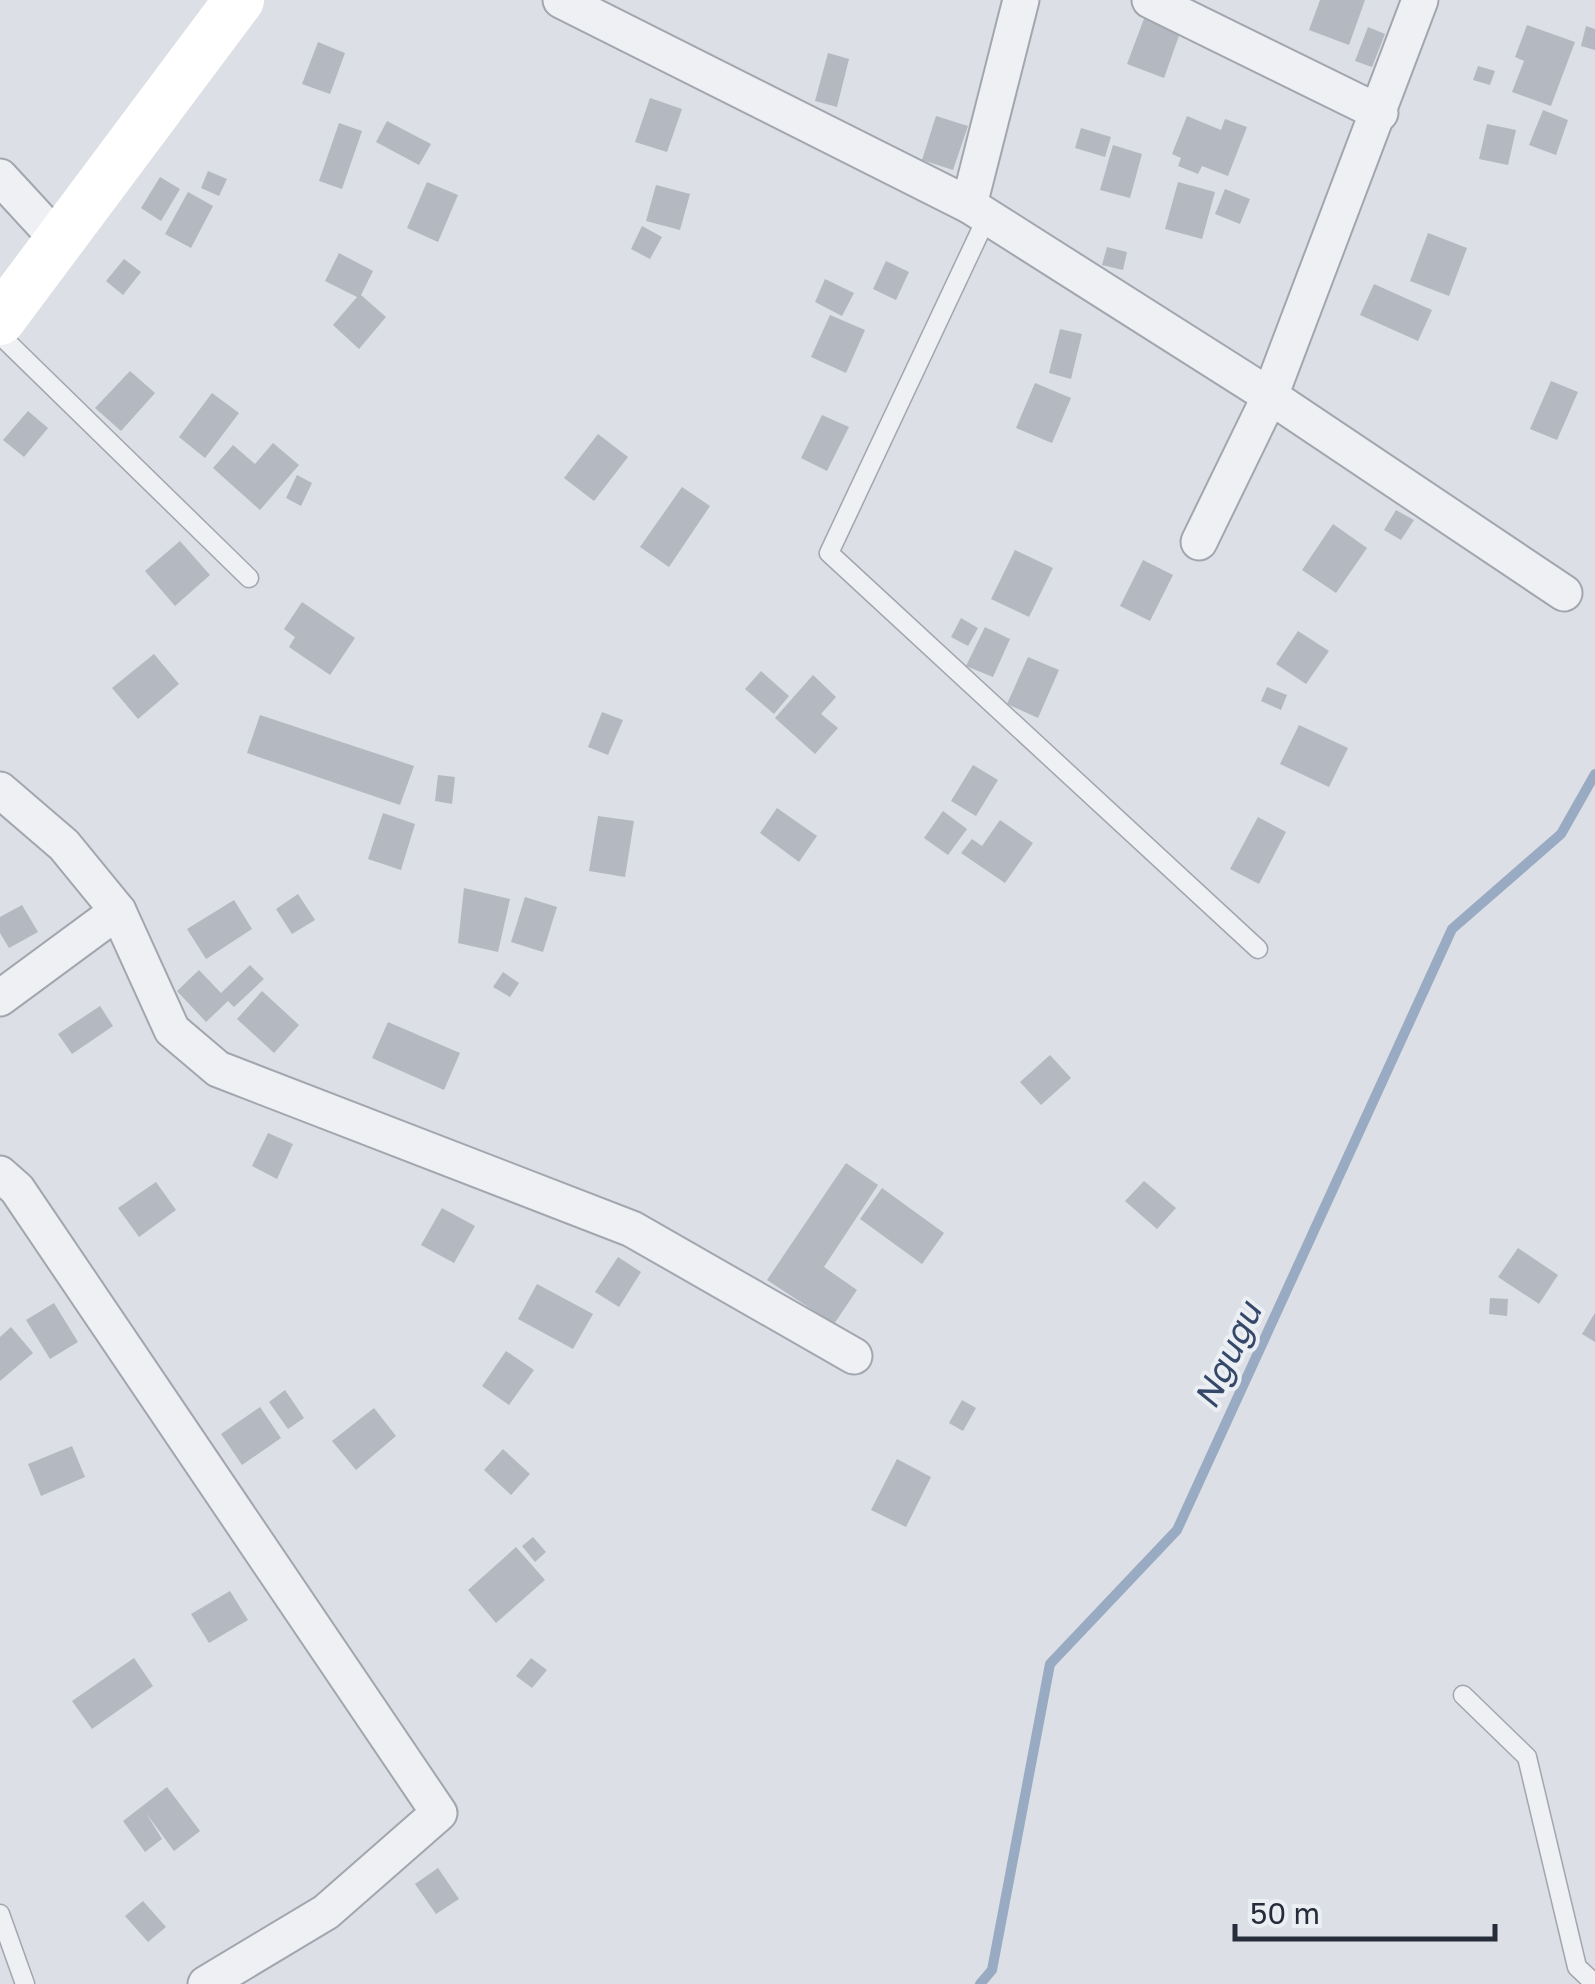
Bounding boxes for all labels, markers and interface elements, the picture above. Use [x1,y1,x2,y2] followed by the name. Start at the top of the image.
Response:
[1184,1293,1271,1415] water label: Ngugu
[1235,1879,1495,1941] scale bar
[1250,1895,1320,1931] text: 50 m

